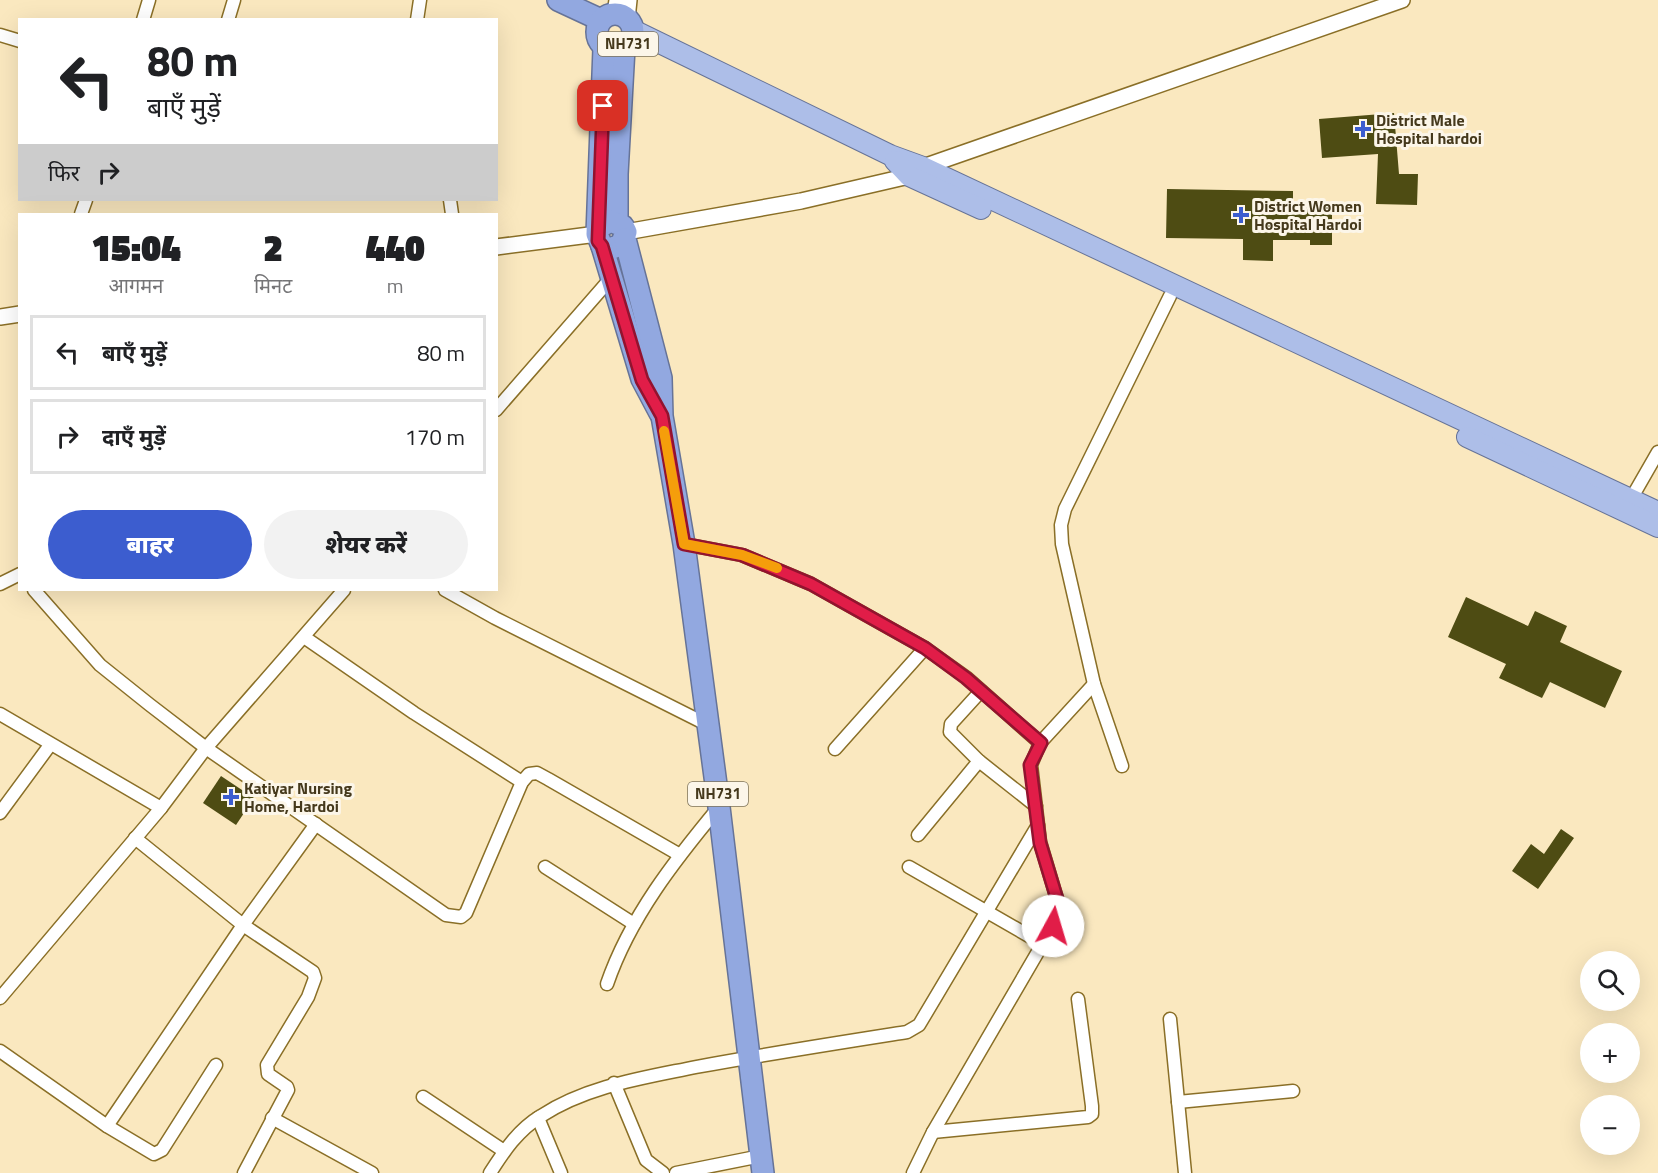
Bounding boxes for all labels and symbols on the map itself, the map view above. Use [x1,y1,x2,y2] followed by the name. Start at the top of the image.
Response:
[598,32,658,56] road number: NH731
[577,80,628,131] pin
[1376,108,1482,150] place label: District Male Hospital hardoi
[1354,120,1372,138] marker: District Male Hospital hardoi
[1254,194,1362,236] place label: District Women Hospital Hardoi
[1232,206,1250,224] marker: District Women Hospital Hardoi
[244,776,352,818] place label: Katiyar Nursing Home, Hardoi
[688,782,748,806] road number: NH731
[222,788,240,806] marker: Katiyar Nursing Home, Hardoi
[1021,894,1085,958] position arrow

